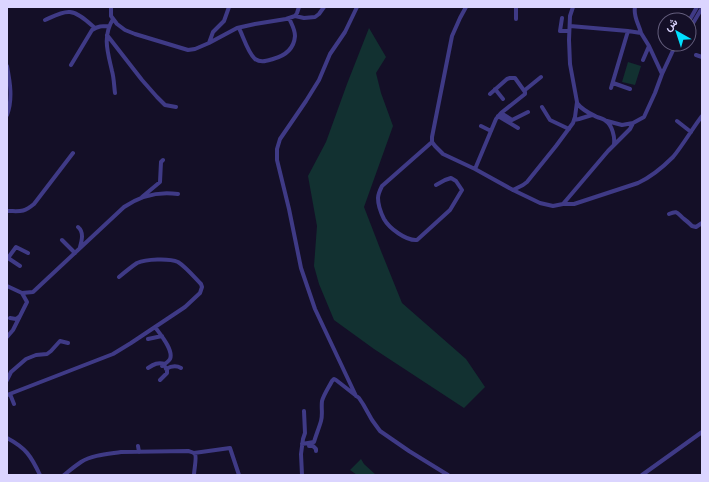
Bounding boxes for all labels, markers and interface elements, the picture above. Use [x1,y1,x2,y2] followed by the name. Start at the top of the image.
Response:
[657,12,697,52] north arrow
[662,15,680,34] text: ش

